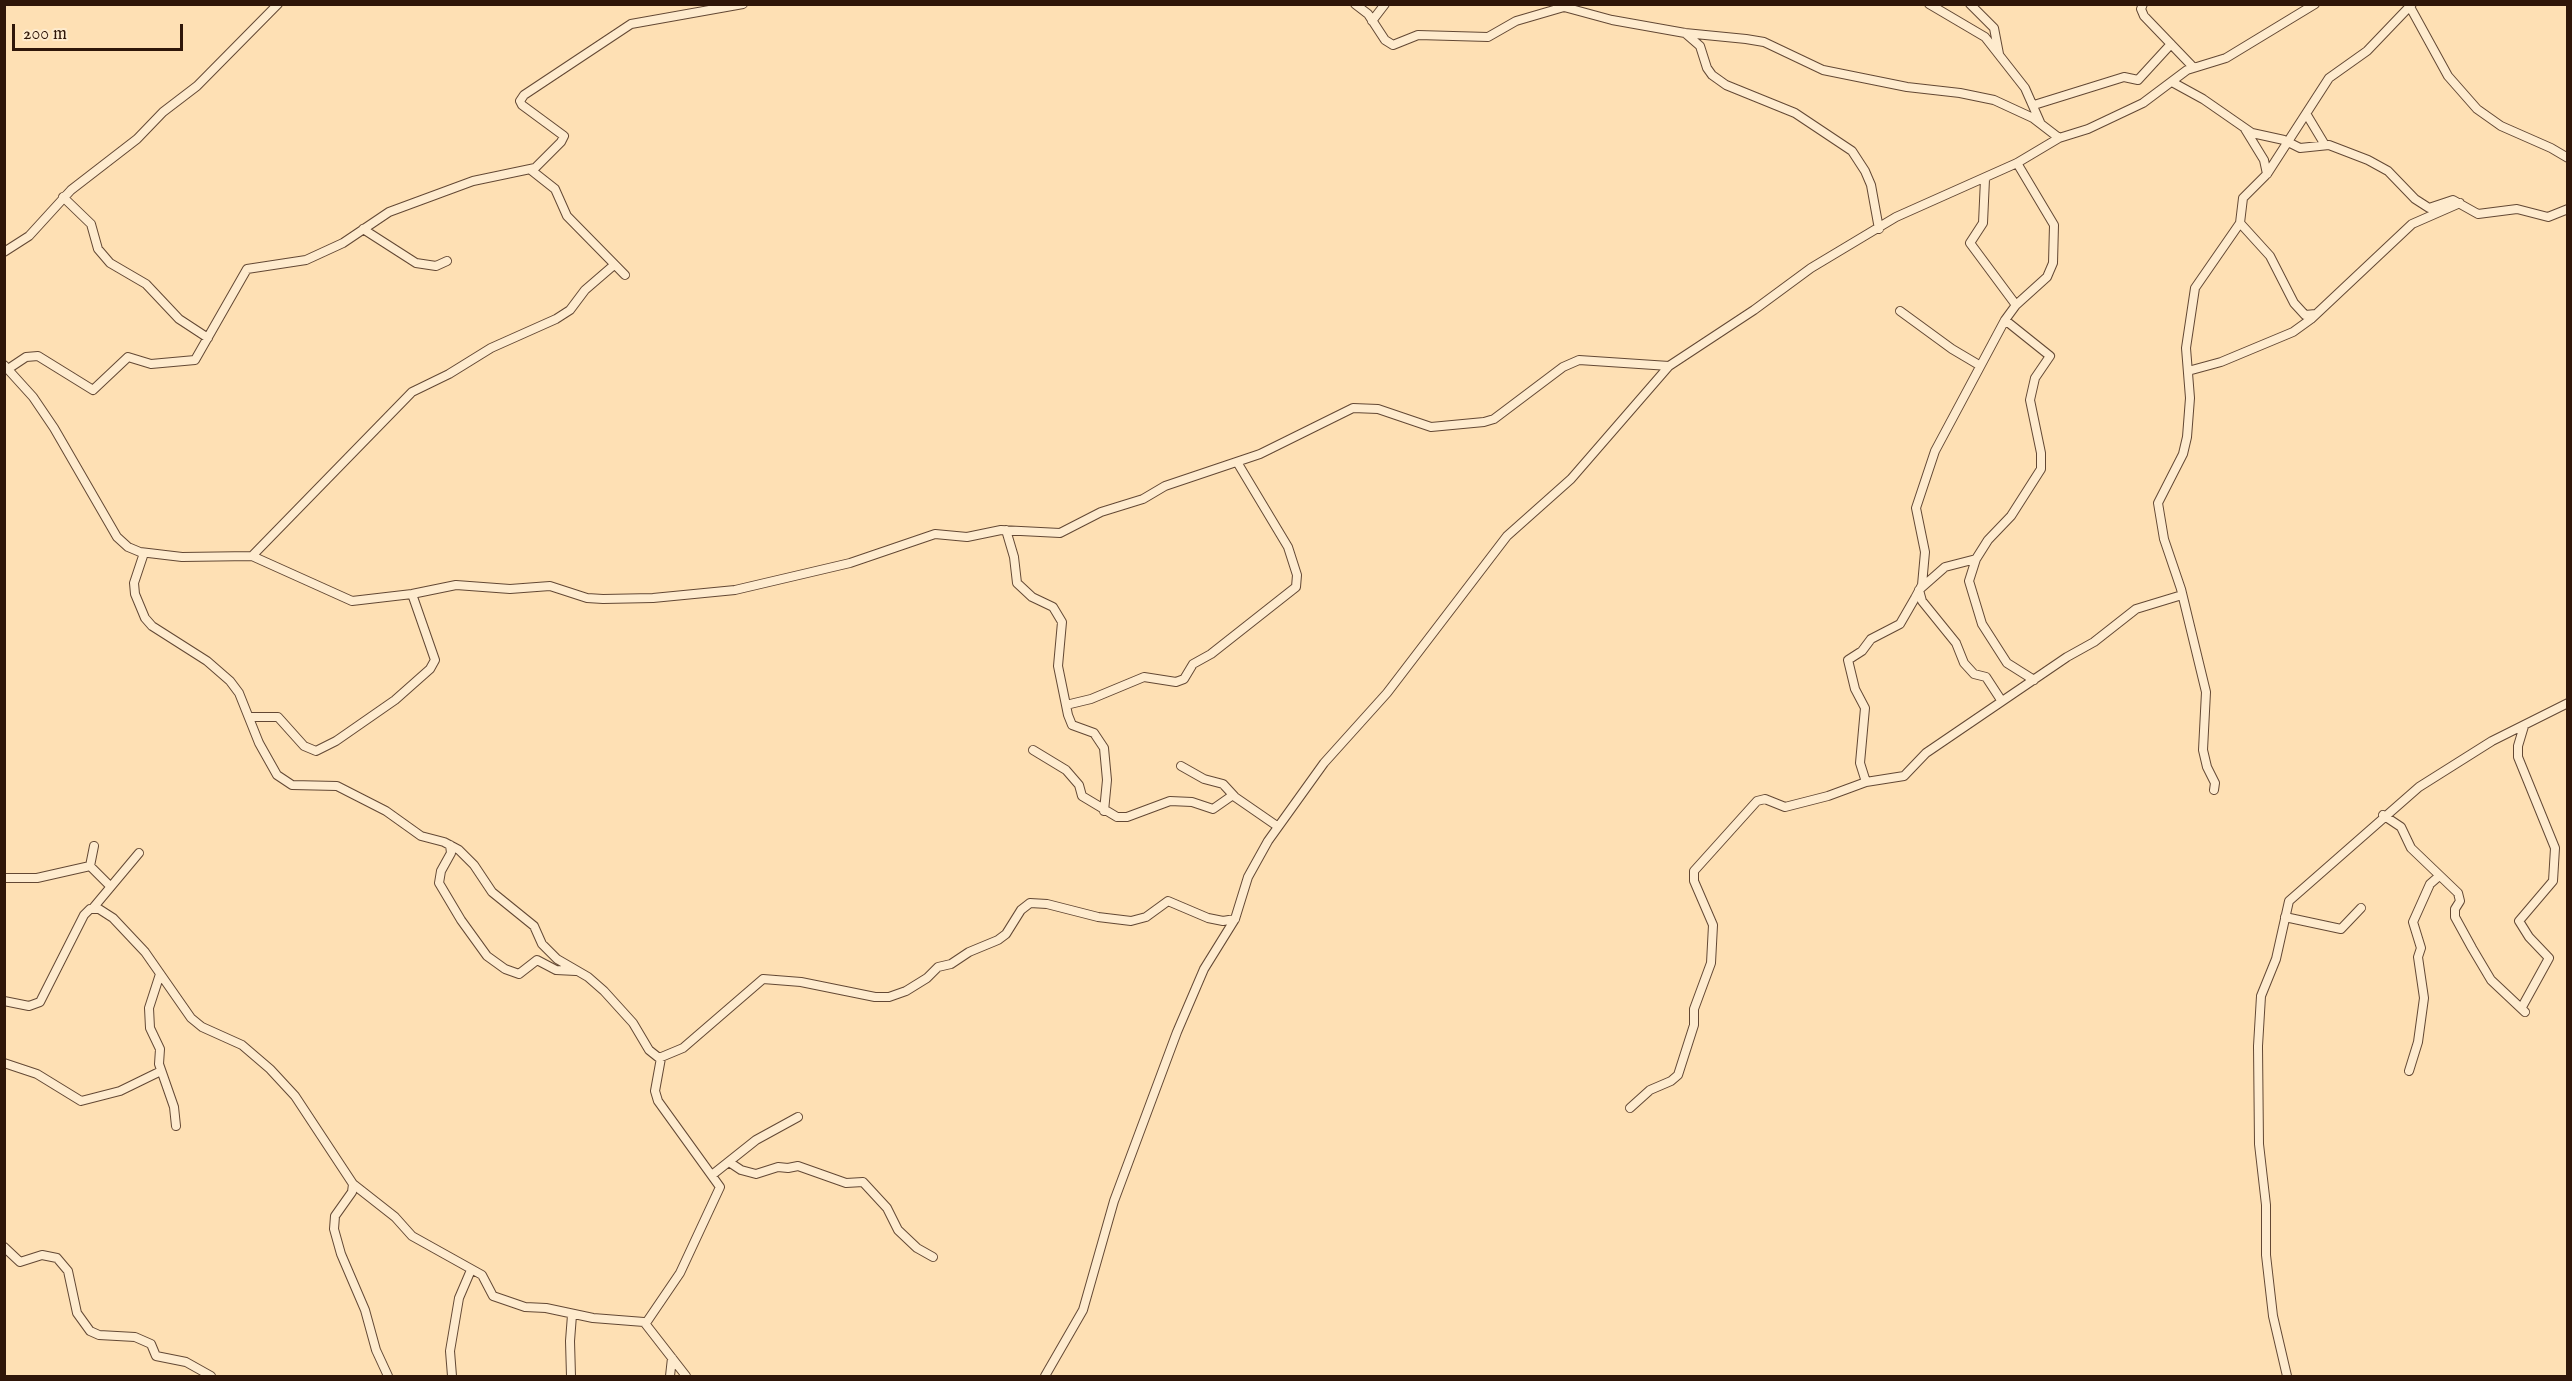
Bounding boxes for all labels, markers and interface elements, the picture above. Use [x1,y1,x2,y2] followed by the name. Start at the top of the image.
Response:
[15,12,186,50] scale bar
[23,23,67,46] text: 200 m

